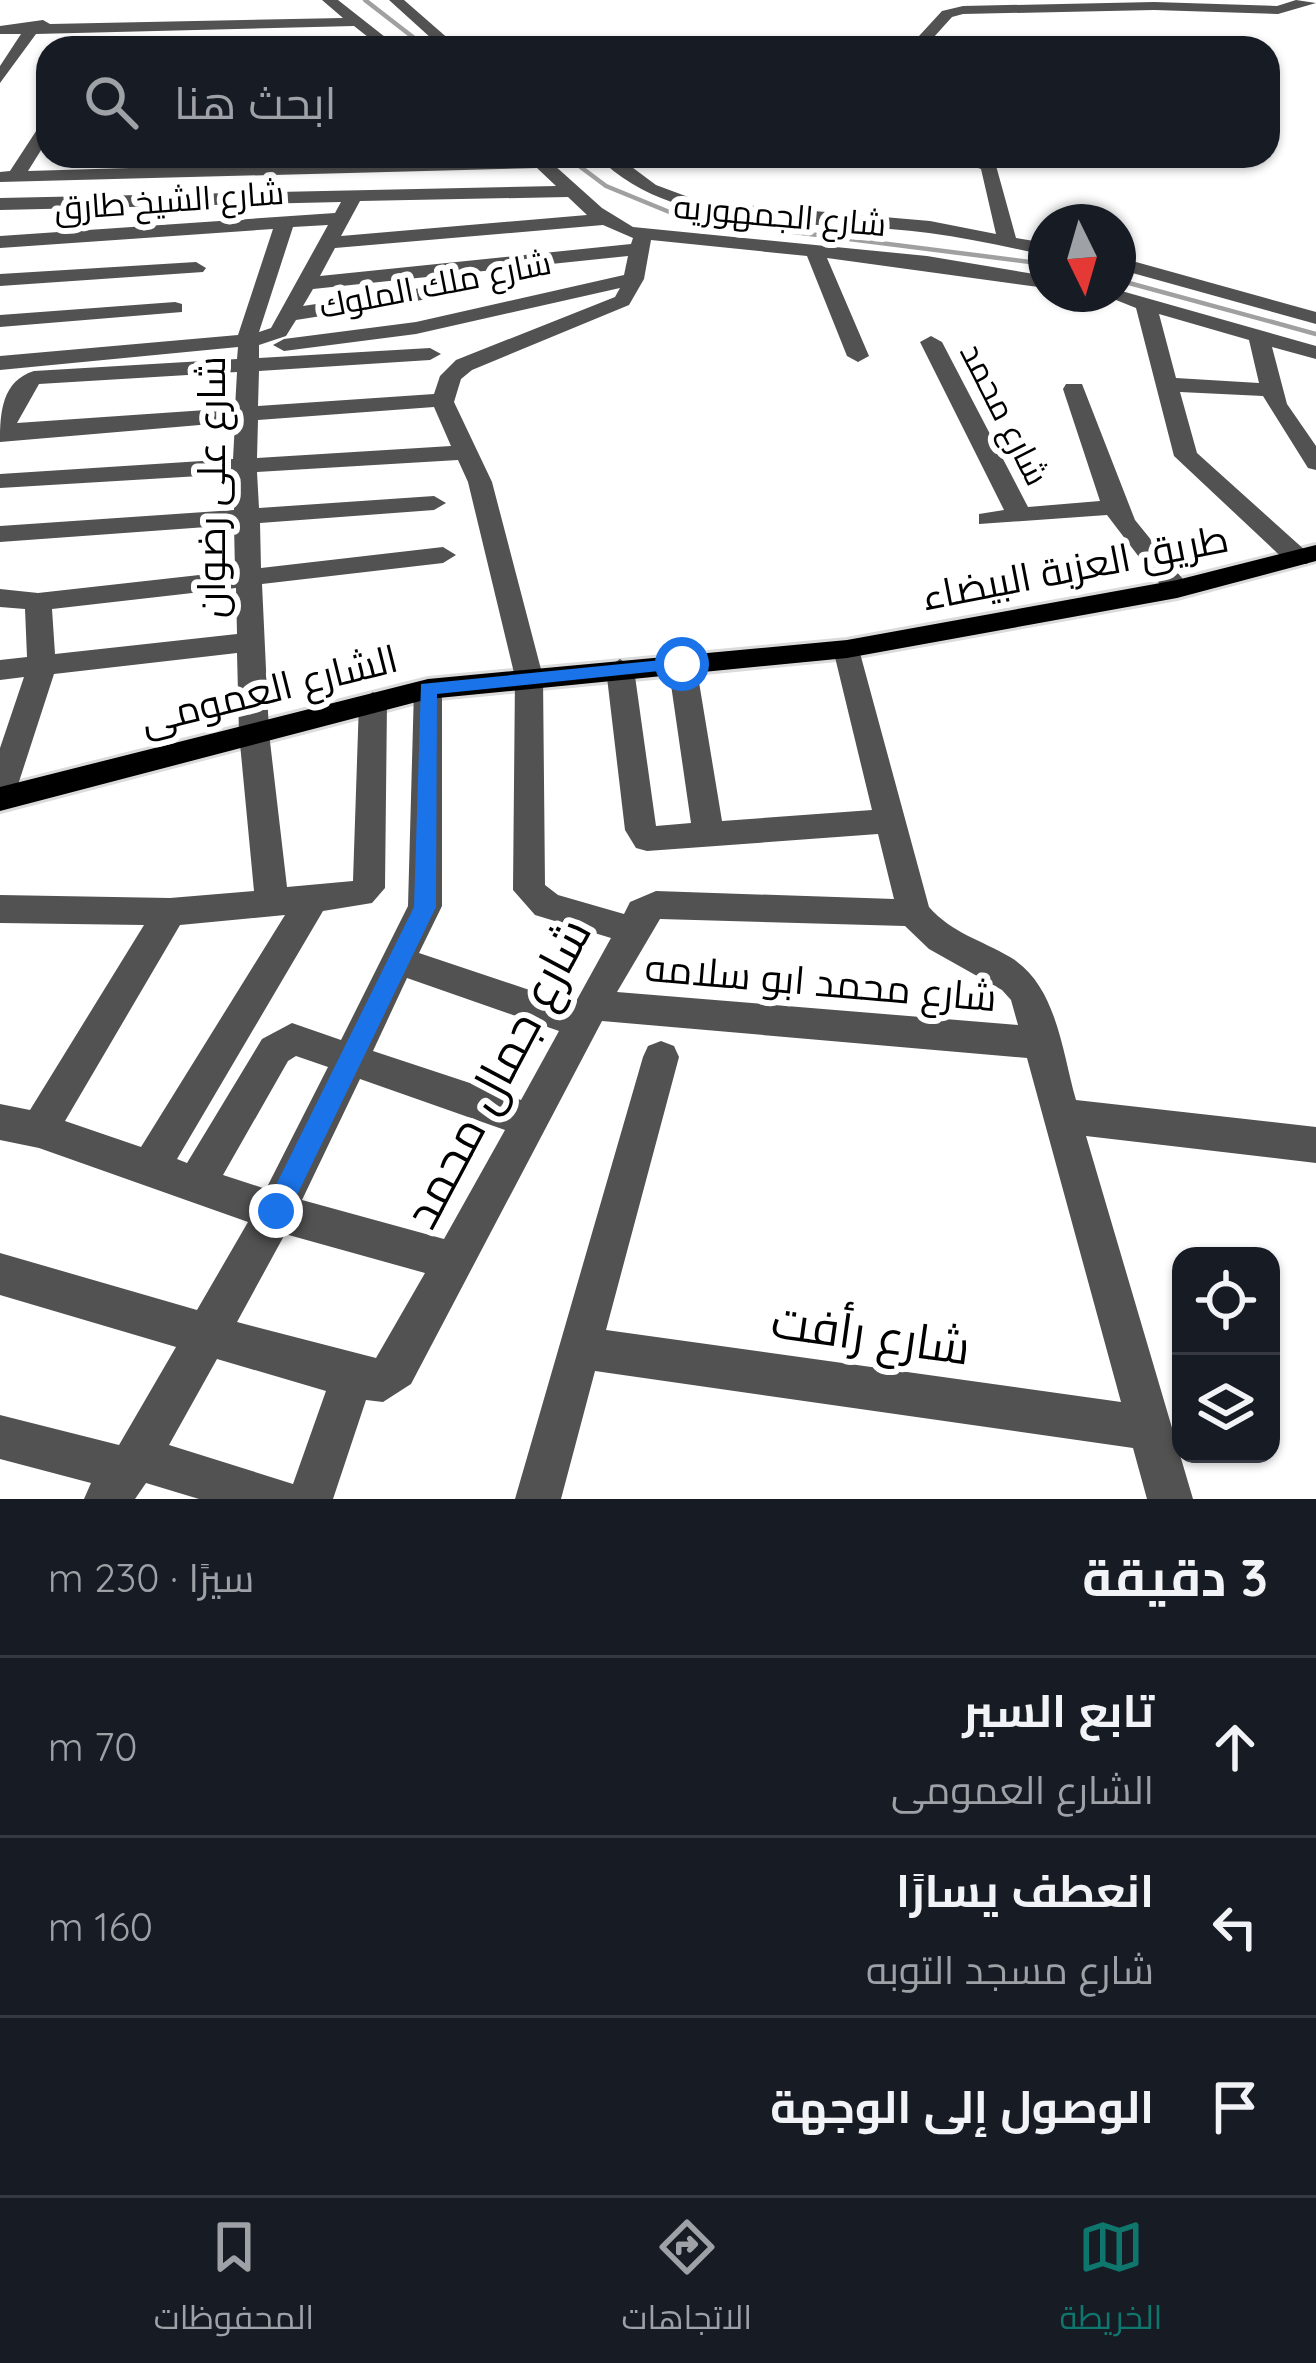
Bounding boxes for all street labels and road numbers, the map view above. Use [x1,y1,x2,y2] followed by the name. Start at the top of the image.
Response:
[53,171,285,231] street label: شارع الشيخ طارق
[672,185,888,247] street label: شارع الجمهوريه
[315,241,555,329] street label: شارع ملك الملوك
[950,336,1059,493] street label: شارع محمد
[186,356,238,618] street label: شارع على رضوان
[917,513,1232,620] street label: طريق العزبة البيضاء
[135,633,403,747] street label: الشارع العمومى
[389,907,606,1240] street label: شارع جمال محمد
[643,942,999,1024] street label: شارع محمد ابو سلامه
[767,1289,974,1381] street label: شارع رأفت

